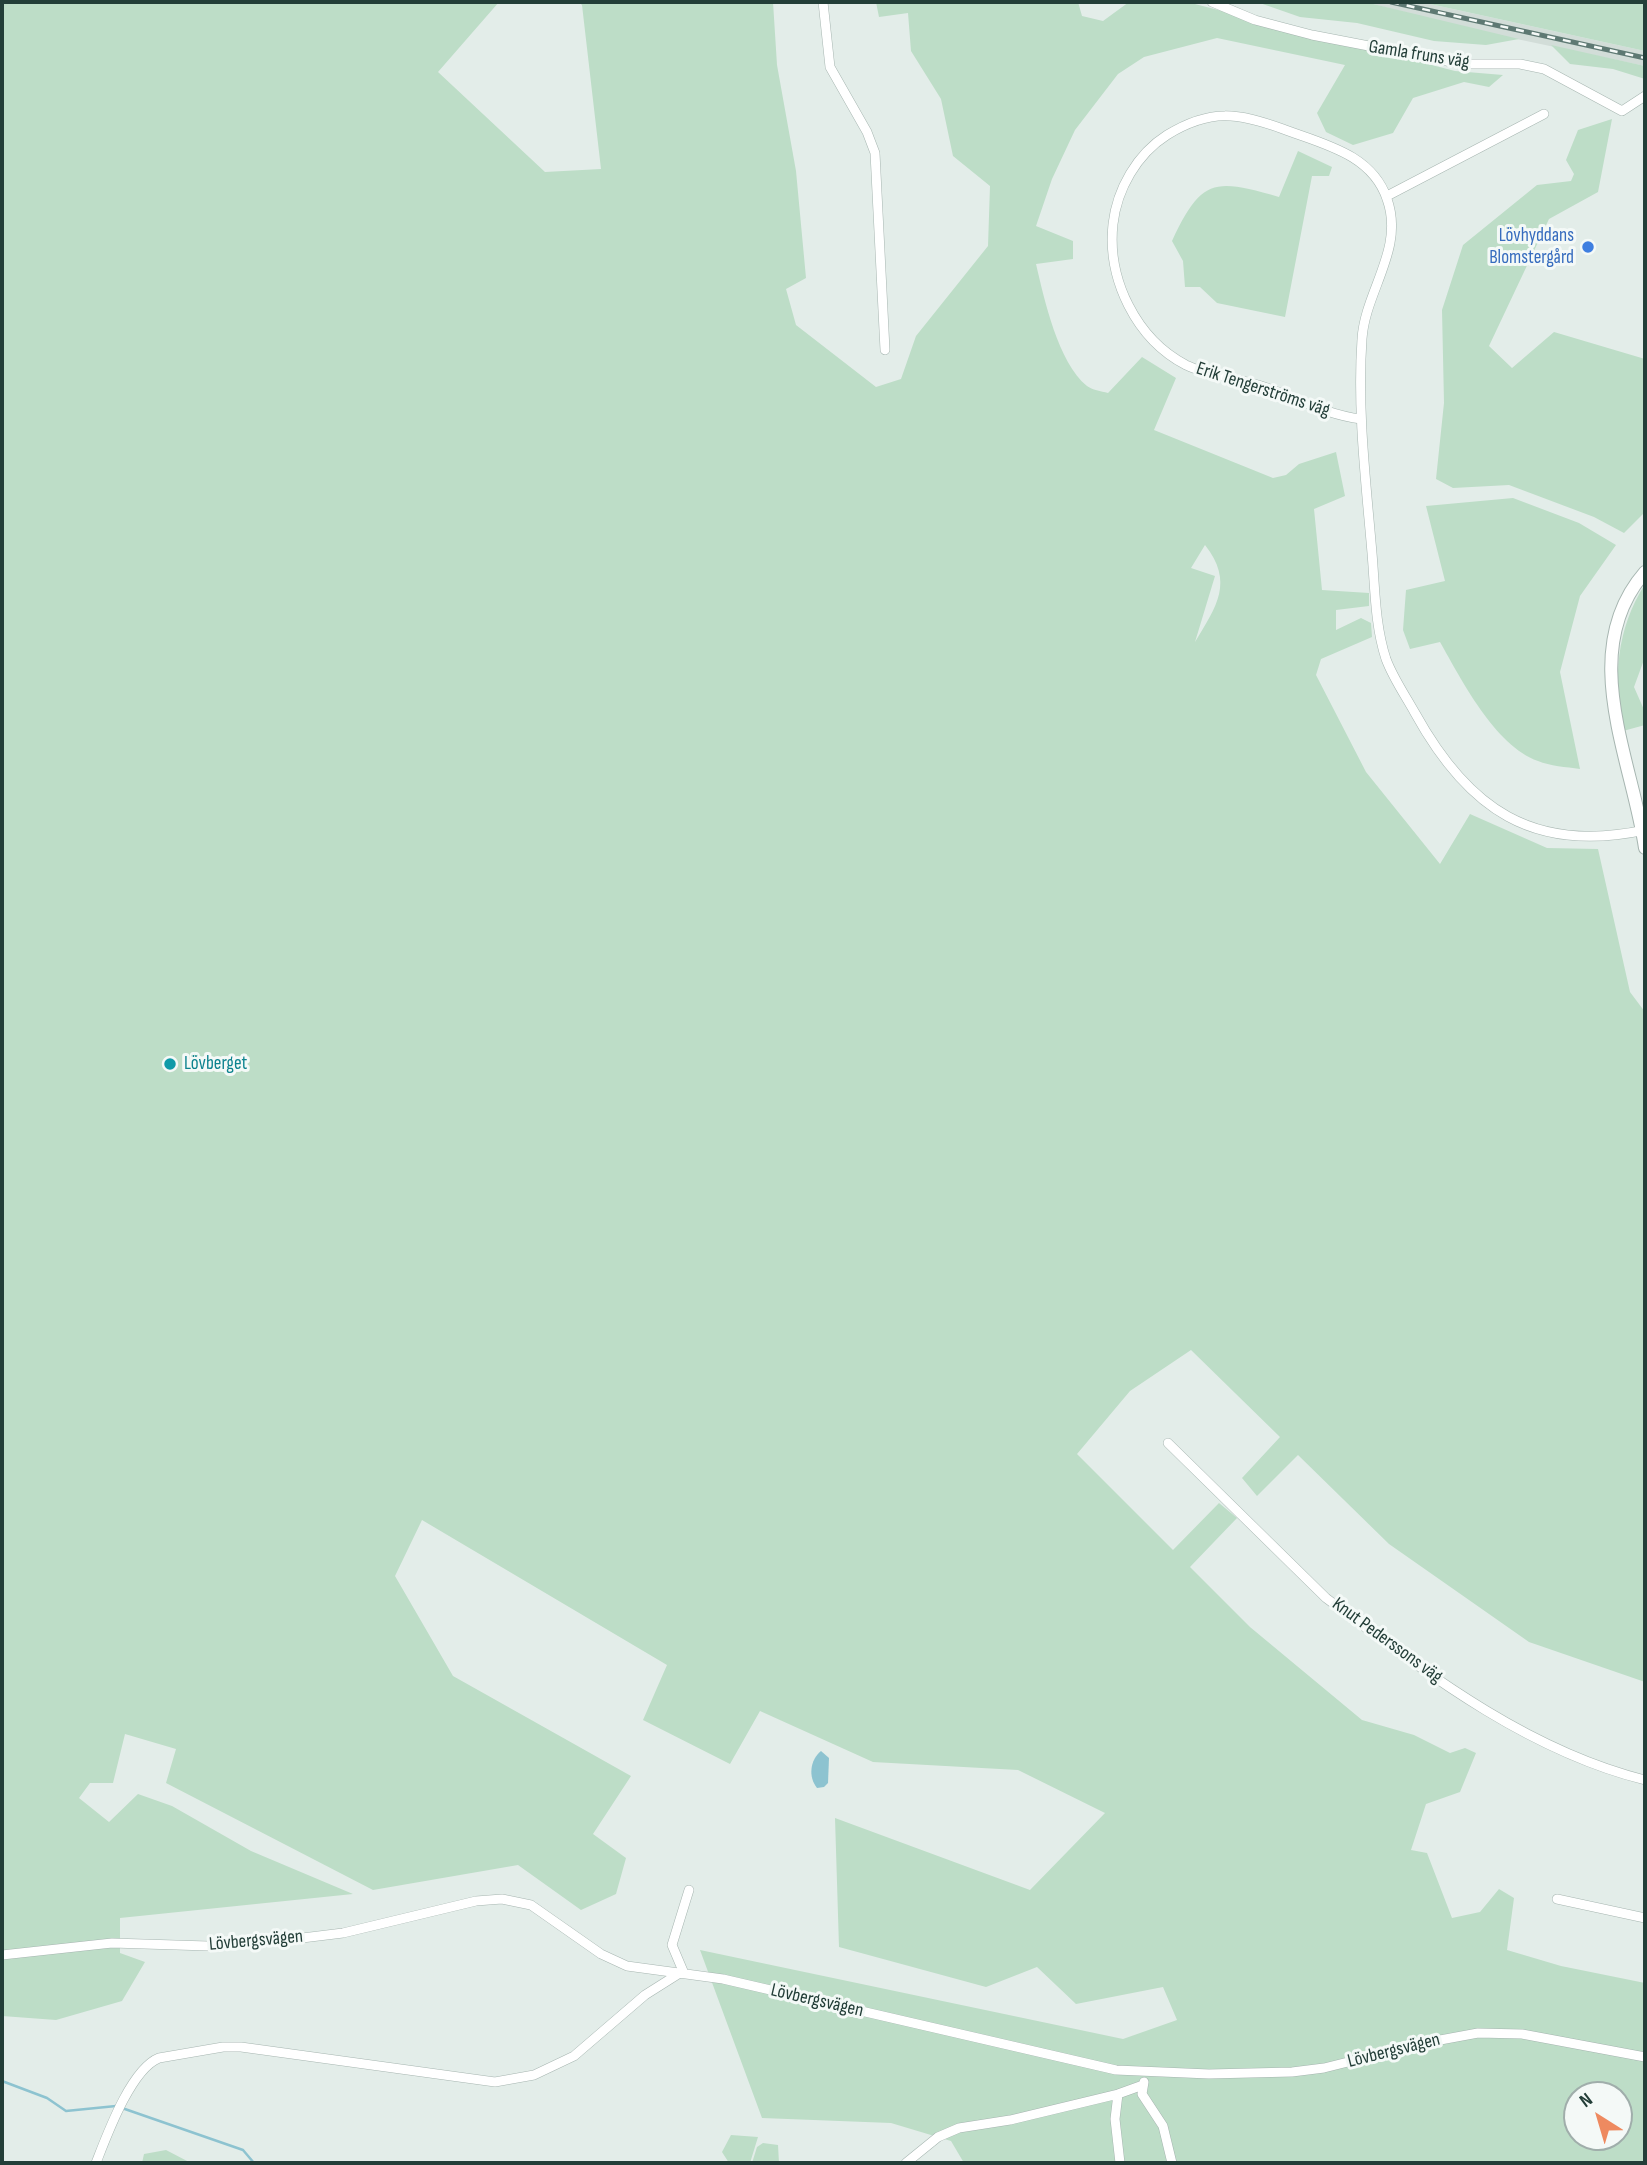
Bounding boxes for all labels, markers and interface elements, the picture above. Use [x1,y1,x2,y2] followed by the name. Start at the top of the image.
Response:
[1367,36,1471,74] street label: Gamla fruns väg
[1489,225,1574,269] place label: Lövhyddans Blomstergård
[1580,239,1596,255] marker: Lövhyddans Blomstergård
[1193,358,1333,422] street label: Erik Tengerströms väg
[184,1053,247,1075] place label: Lövberget
[162,1056,178,1072] marker: Lövberget
[1327,1593,1447,1689] street label: Knut Pederssons väg
[208,1926,304,1956] street label: Lövbergsvägen
[768,1979,866,2023] street label: Lövbergsvägen
[1345,2029,1443,2073] street label: Lövbergsvägen
[1563,2081,1633,2151] north arrow
[1575,2088,1597,2113] text: N

